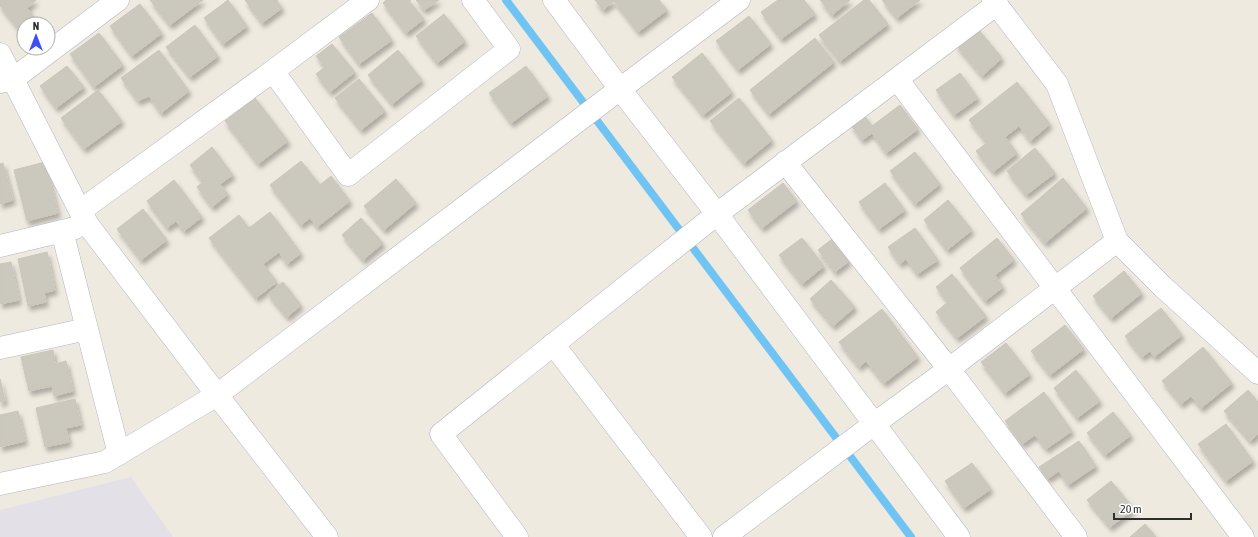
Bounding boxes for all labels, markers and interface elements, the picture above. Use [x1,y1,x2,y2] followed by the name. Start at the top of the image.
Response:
[16,16,56,56] north arrow
[33,20,39,32] text: N
[1114,495,1191,521] scale bar
[1120,502,1142,516] text: 20 m

